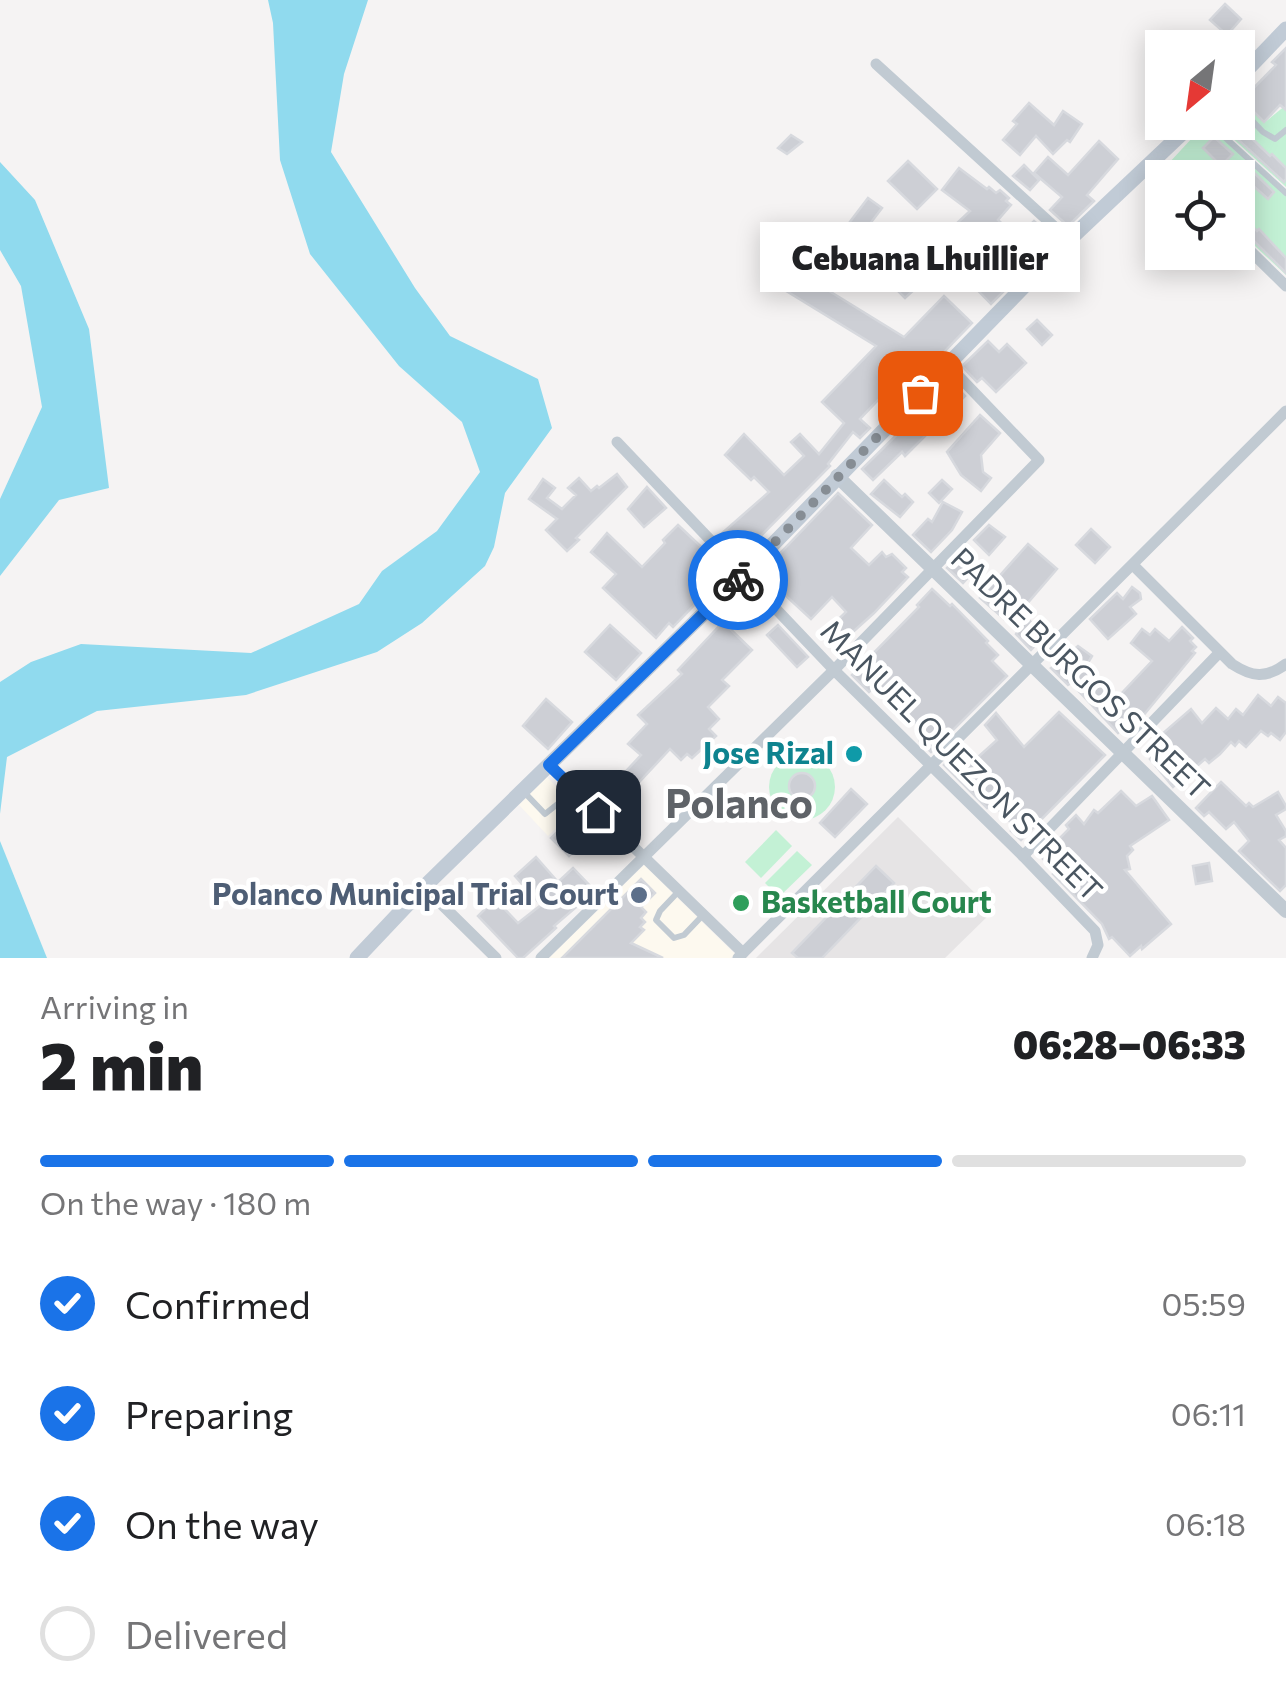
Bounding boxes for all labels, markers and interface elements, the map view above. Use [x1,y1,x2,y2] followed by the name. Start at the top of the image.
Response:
[1145,30,1255,140] north arrow
[1145,30,1255,270] map controls
[1145,160,1255,270] button: locate
[760,223,1080,293] callout: Cebuana Lhuillier
[791,237,1049,277] text: Cebuana Lhuillier
[878,351,963,436] pin
[893,366,948,421] icon: bag
[688,530,788,630] courier
[944,539,1219,806] street label: PADRE BURGOS STREET
[711,553,766,608] icon: bike
[814,611,1111,908] street label: MANUEL QUEZON STREET
[703,733,834,770] place label: Jose Rizal
[843,743,865,765] marker: Jose Rizal
[556,770,641,855] pin
[665,777,813,826] district label: Polanco
[571,785,626,840] icon: home
[212,874,619,911] place label: Polanco Municipal Trial Court
[761,882,992,919] place label: Basketball Court
[628,884,650,906] marker: Polanco Municipal Trial Court
[730,892,752,914] marker: Basketball Court
[40,986,189,1026] text: Arriving in
[1013,1020,1246,1067] text: 06:28–06:33
[40,1024,203,1103] text: 2 min
[40,1182,311,1222] text: On the way · 180 m
[40,1276,95,1331] icon: check
[125,1280,311,1327] text: Confirmed
[1161,1283,1246,1323] text: 05:59
[40,1386,95,1441] icon: check
[125,1390,293,1437] text: Preparing
[1171,1393,1246,1433] text: 06:11
[40,1496,95,1551] icon: check
[125,1500,319,1547] text: On the way
[1165,1503,1246,1543] text: 06:18
[125,1610,288,1657] text: Delivered

